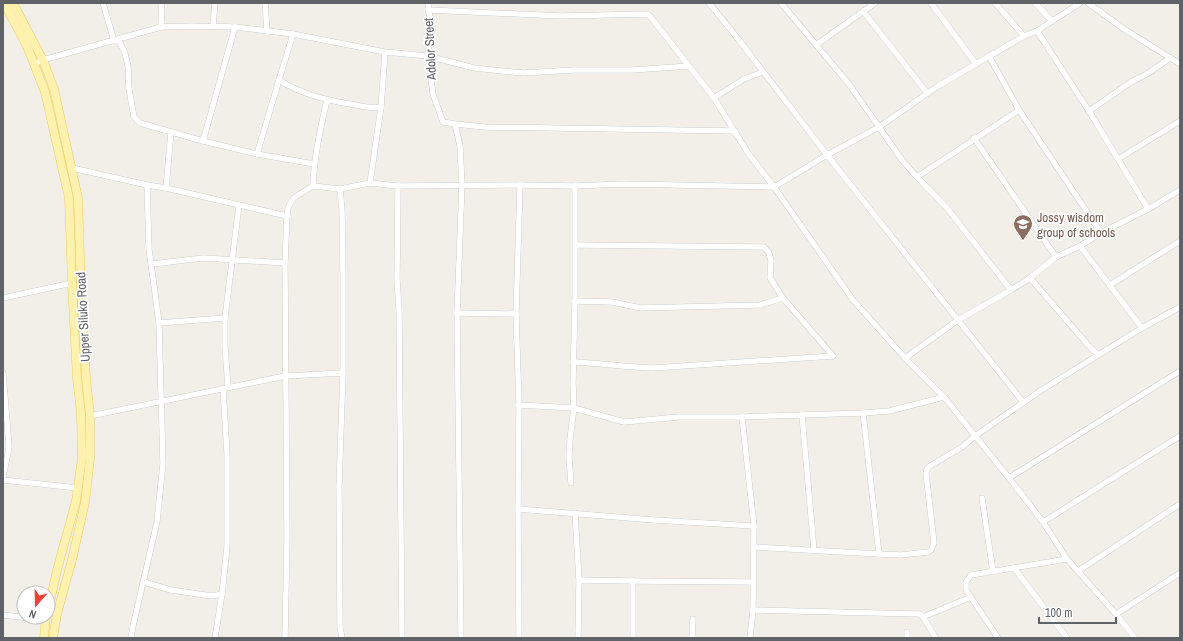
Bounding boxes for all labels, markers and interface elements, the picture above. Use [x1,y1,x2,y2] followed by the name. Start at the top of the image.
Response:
[420,17,440,82] street label: Adolor Street
[1037,209,1115,241] place label: Jossy wisdom group of schools
[1012,213,1034,241] school or university icon: Jossy wisdom group of schools
[72,272,94,362] street label: Upper Siluko Road
[16,585,56,625] north arrow
[1039,599,1116,625] scale bar
[1045,605,1072,621] text: 100 m
[27,607,38,622] text: N

